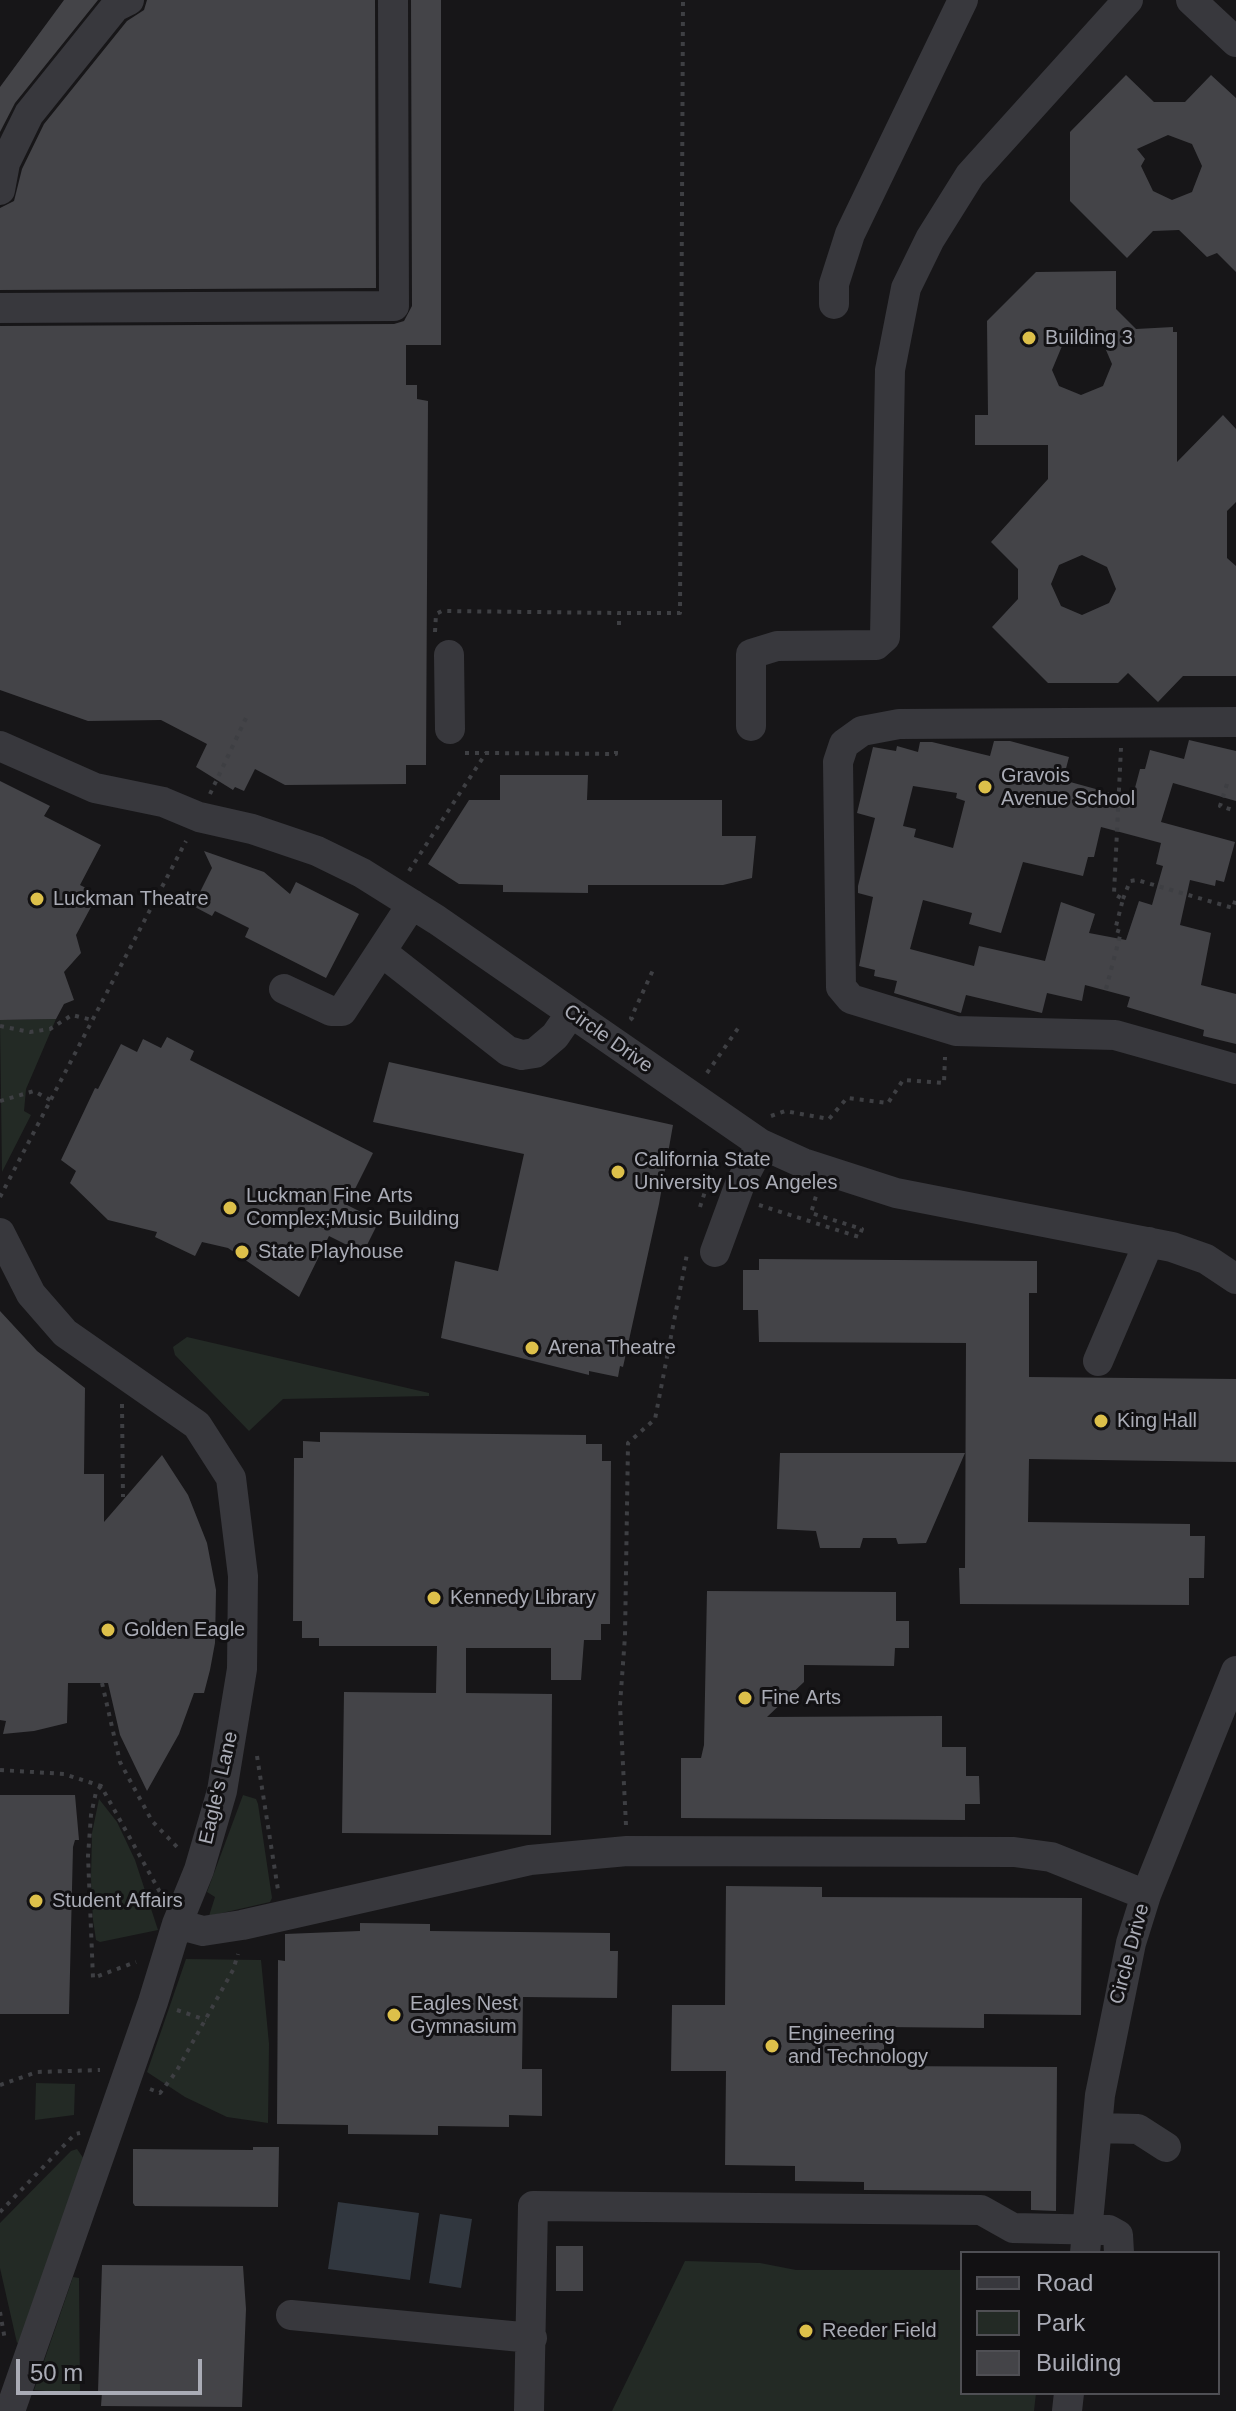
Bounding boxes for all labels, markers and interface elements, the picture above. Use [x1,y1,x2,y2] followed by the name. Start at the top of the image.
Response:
[1045,326,1133,350] place label: Building 3
[1020,329,1038,347] marker: Building 3
[1001,764,1135,811] place label: Gravois Avenue School
[976,778,994,796] marker: Gravois Avenue School
[53,887,209,911] place label: Luckman Theatre
[28,890,46,908] marker: Luckman Theatre
[559,1000,657,1078] street label: Circle Drive
[634,1148,837,1195] place label: California State University Los Angeles
[609,1163,627,1181] marker: California State University Los Angeles
[246,1184,459,1231] place label: Luckman Fine Arts Complex;Music Building
[221,1199,239,1217] marker: Luckman Fine Arts Complex;Music Building
[258,1240,404,1264] place label: State Playhouse
[233,1243,251,1261] marker: State Playhouse
[548,1336,676,1360] place label: Arena Theatre
[523,1339,541,1357] marker: Arena Theatre
[1117,1409,1197,1433] place label: King Hall
[1092,1412,1110,1430] marker: King Hall
[450,1586,596,1610] place label: Kennedy Library
[425,1589,443,1607] marker: Kennedy Library
[124,1618,245,1642] place label: Golden Eagle
[99,1621,117,1639] marker: Golden Eagle
[761,1686,841,1710] place label: Fine Arts
[736,1689,754,1707] marker: Fine Arts
[194,1729,244,1847] street label: Eagle's Lane
[52,1889,183,1913] place label: Student Affairs
[27,1892,45,1910] marker: Student Affairs
[1105,1901,1155,2007] street label: Circle Drive
[410,1992,518,2039] place label: Eagles Nest Gymnasium
[385,2006,403,2024] marker: Eagles Nest Gymnasium
[788,2022,928,2069] place label: Engineering and Technology
[763,2037,781,2055] marker: Engineering and Technology
[960,2251,1220,2395] legend
[1036,2269,1093,2296] text: Road
[1036,2309,1085,2336] text: Park
[822,2319,937,2343] place label: Reeder Field
[797,2322,815,2340] marker: Reeder Field
[20,2343,206,2393] scale bar
[1036,2349,1121,2376] text: Building
[30,2359,83,2386] text: 50 m

